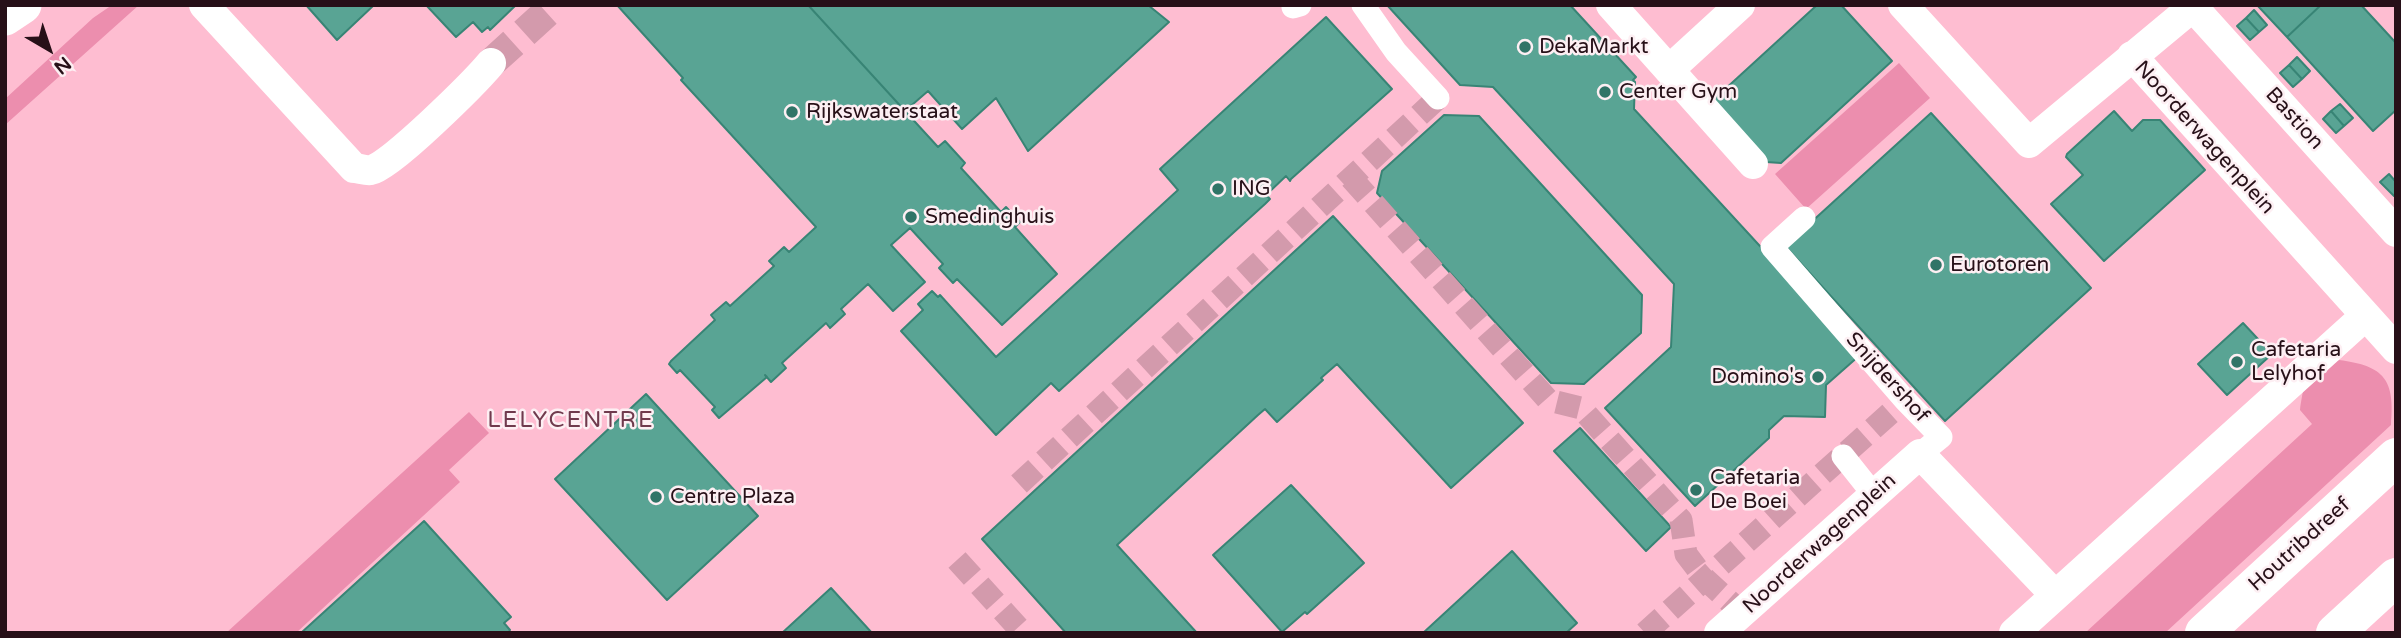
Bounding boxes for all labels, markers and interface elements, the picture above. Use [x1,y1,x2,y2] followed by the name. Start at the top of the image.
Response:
[14,14,84,84] north arrow
[1539,34,1649,60] place label: DekaMarkt
[1517,39,1533,55] marker: DekaMarkt
[49,52,75,79] text: N
[2129,56,2279,220] street label: Noorderwagenplein
[1619,79,1737,105] place label: Center Gym
[2259,83,2329,155] street label: Bastion
[1597,84,1613,100] marker: Center Gym
[806,99,958,125] place label: Rijkswaterstaat
[784,104,800,120] marker: Rijkswaterstaat
[1232,176,1271,202] place label: ING
[1210,181,1226,197] marker: ING
[925,204,1054,230] place label: Smedinghuis
[903,209,919,225] marker: Smedinghuis
[1950,252,2049,278] place label: Eurotoren
[1928,257,1944,273] marker: Eurotoren
[1840,328,1934,428] street label: Snijdershof
[2251,337,2341,387] place label: Cafetaria Lelyhof
[2229,354,2245,370] marker: Cafetaria Lelyhof
[1711,364,1804,390] place label: Domino's
[1810,369,1826,385] marker: Domino's
[489,407,653,435] district label: LELYCENTRE
[1710,465,1800,515] place label: Cafetaria De Boei
[1738,469,1902,619] street label: Noorderwagenplein
[1688,482,1704,498] marker: Cafetaria De Boei
[670,484,795,510] place label: Centre Plaza
[648,489,664,505] marker: Centre Plaza
[2244,493,2356,597] street label: Houtribdreef

